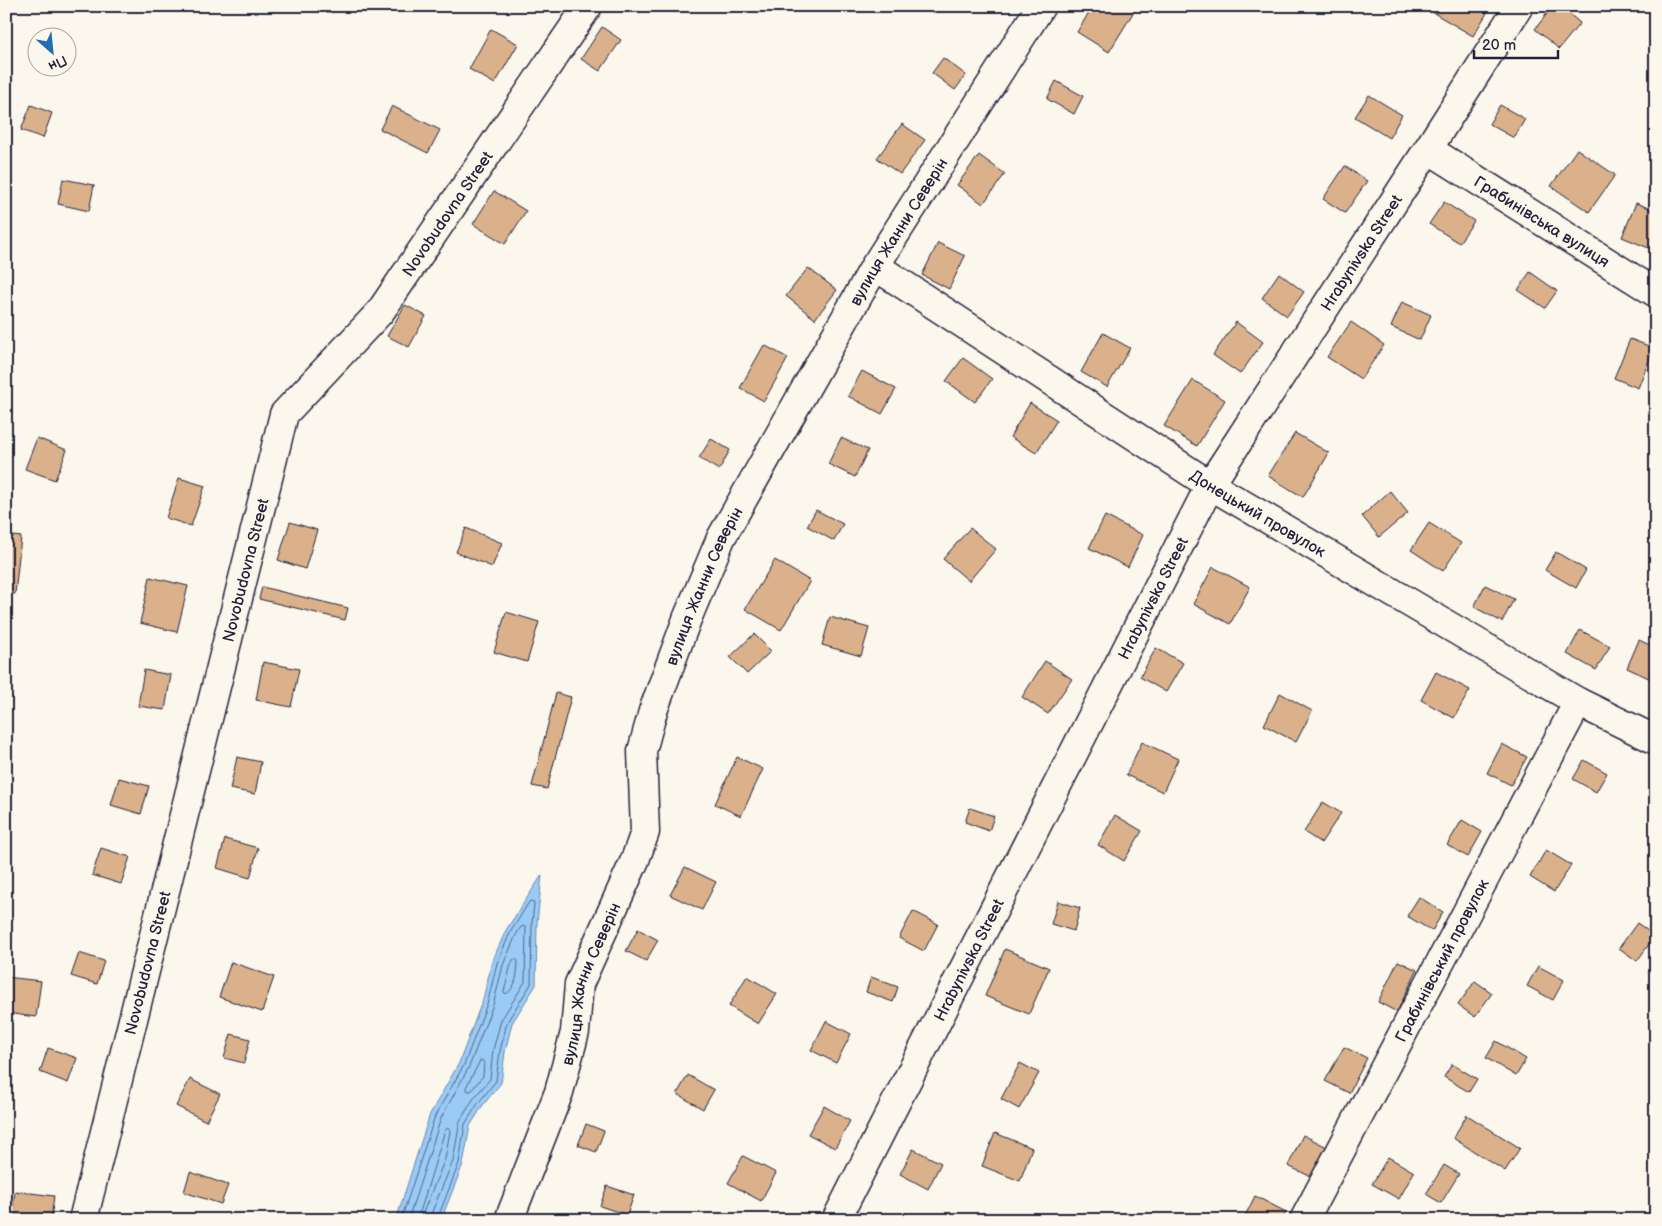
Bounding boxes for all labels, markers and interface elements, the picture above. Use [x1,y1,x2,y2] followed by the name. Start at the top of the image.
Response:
[28,28,78,78] north arrow
[1474,28,1558,60] scale bar
[1482,36,1516,55] text: 20 m
[45,51,70,75] text: Пн
[399,148,498,281] street label: Novobudovna Street
[846,155,952,309] street label: вулиця Жанни Северін
[1470,173,1613,272] street label: Грабинівська вулиця
[1318,191,1407,315] street label: Hrabynivska Street
[1186,467,1329,562] street label: Донецький провулок
[220,496,274,644] street label: Novobudovna Street
[663,504,747,668] street label: вулиця Жанни Северін
[1115,534,1193,663] street label: Hrabynivska Street
[1392,876,1494,1045] street label: Грабинівський провулок
[122,889,176,1037] street label: Novobudovna Street
[931,896,1009,1025] street label: Hrabynivska Street
[559,900,625,1067] street label: вулиця Жанни Северін

